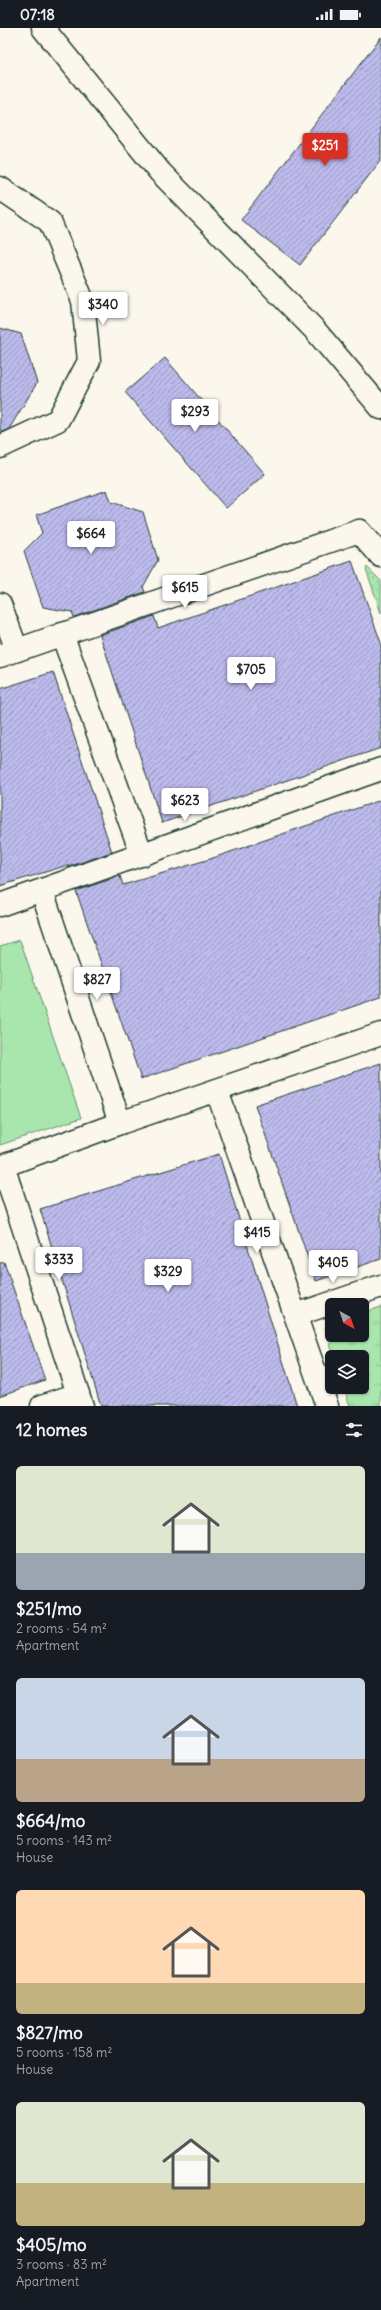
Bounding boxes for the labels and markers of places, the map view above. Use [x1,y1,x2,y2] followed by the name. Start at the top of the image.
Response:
[301,133,349,167] pin: $251
[79,292,127,326] pin: $340
[171,399,219,433] pin: $293
[67,521,115,555] pin: $664
[161,575,209,609] pin: $615
[227,657,275,691] pin: $705
[161,788,209,822] pin: $623
[73,967,121,1001] pin: $827
[233,1220,281,1254] pin: $415
[35,1247,83,1281] pin: $333
[309,1250,357,1284] pin: $405
[144,1259,192,1293] pin: $329

